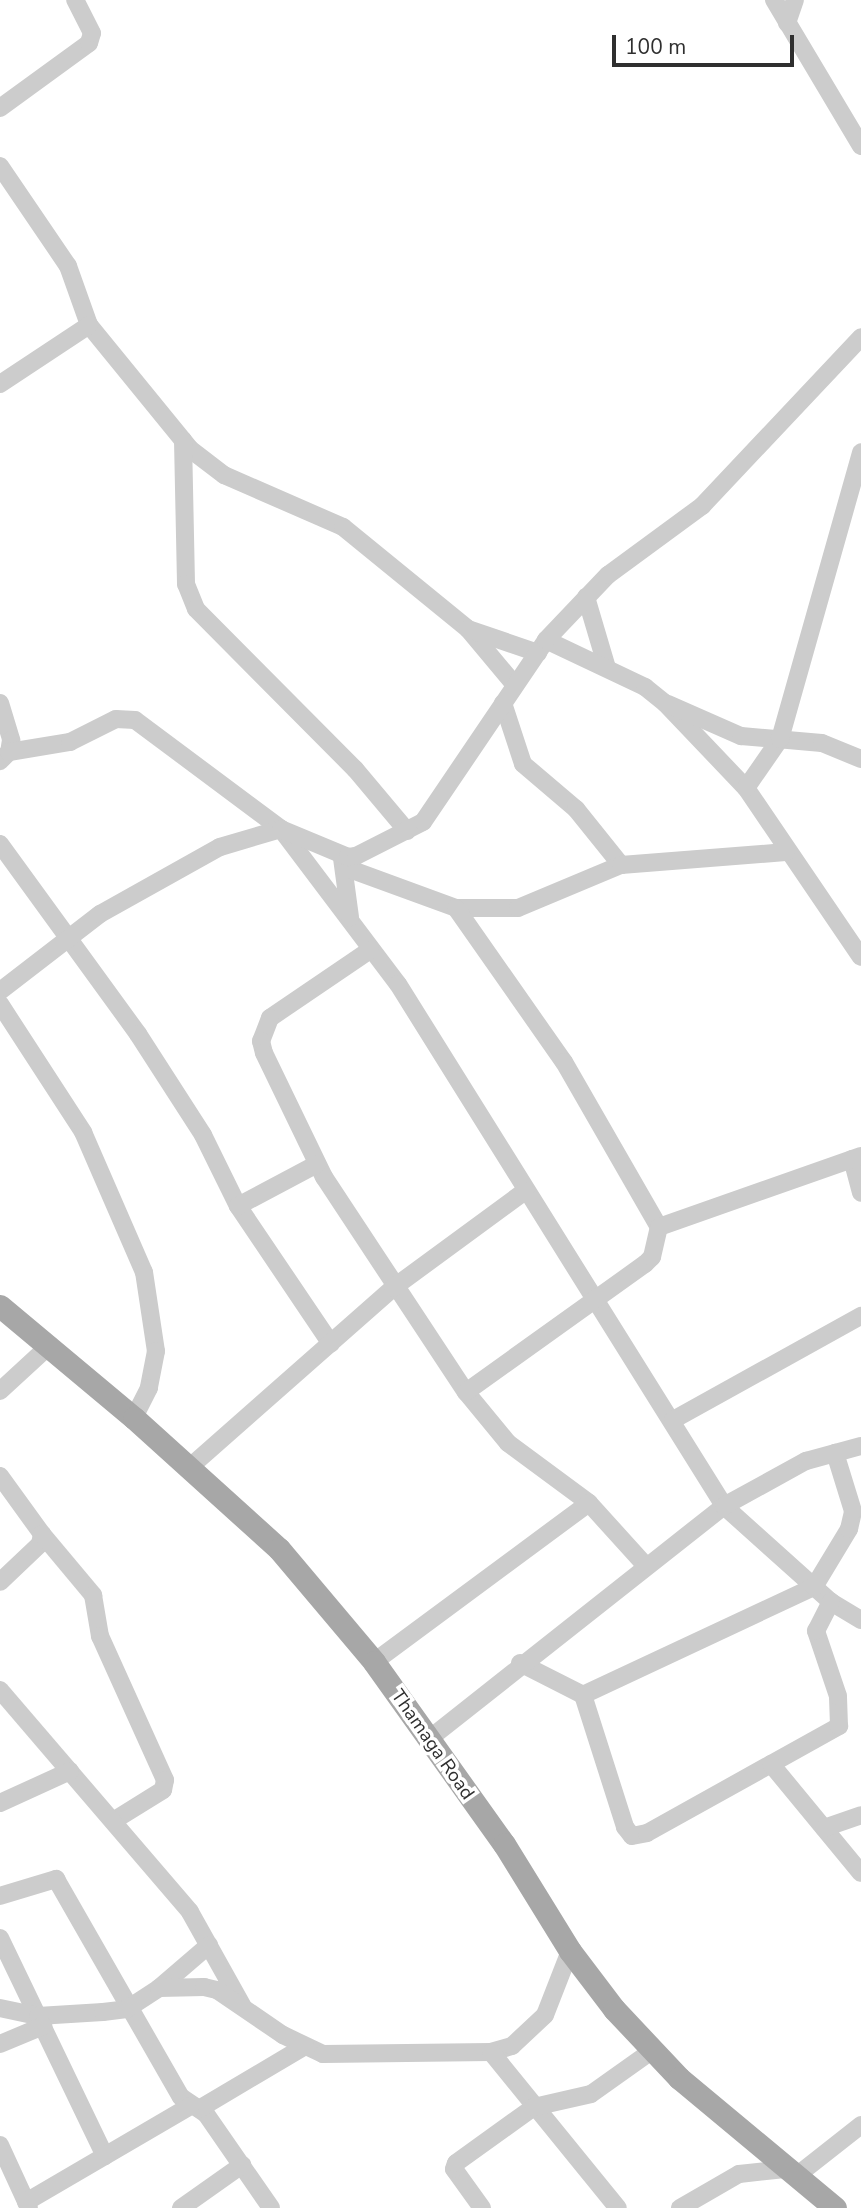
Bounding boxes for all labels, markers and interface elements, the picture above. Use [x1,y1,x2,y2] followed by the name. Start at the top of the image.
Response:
[616,21,798,65] scale bar
[625,33,686,61] text: 100 m
[386,1686,478,1804] street label: Thamaga Road

